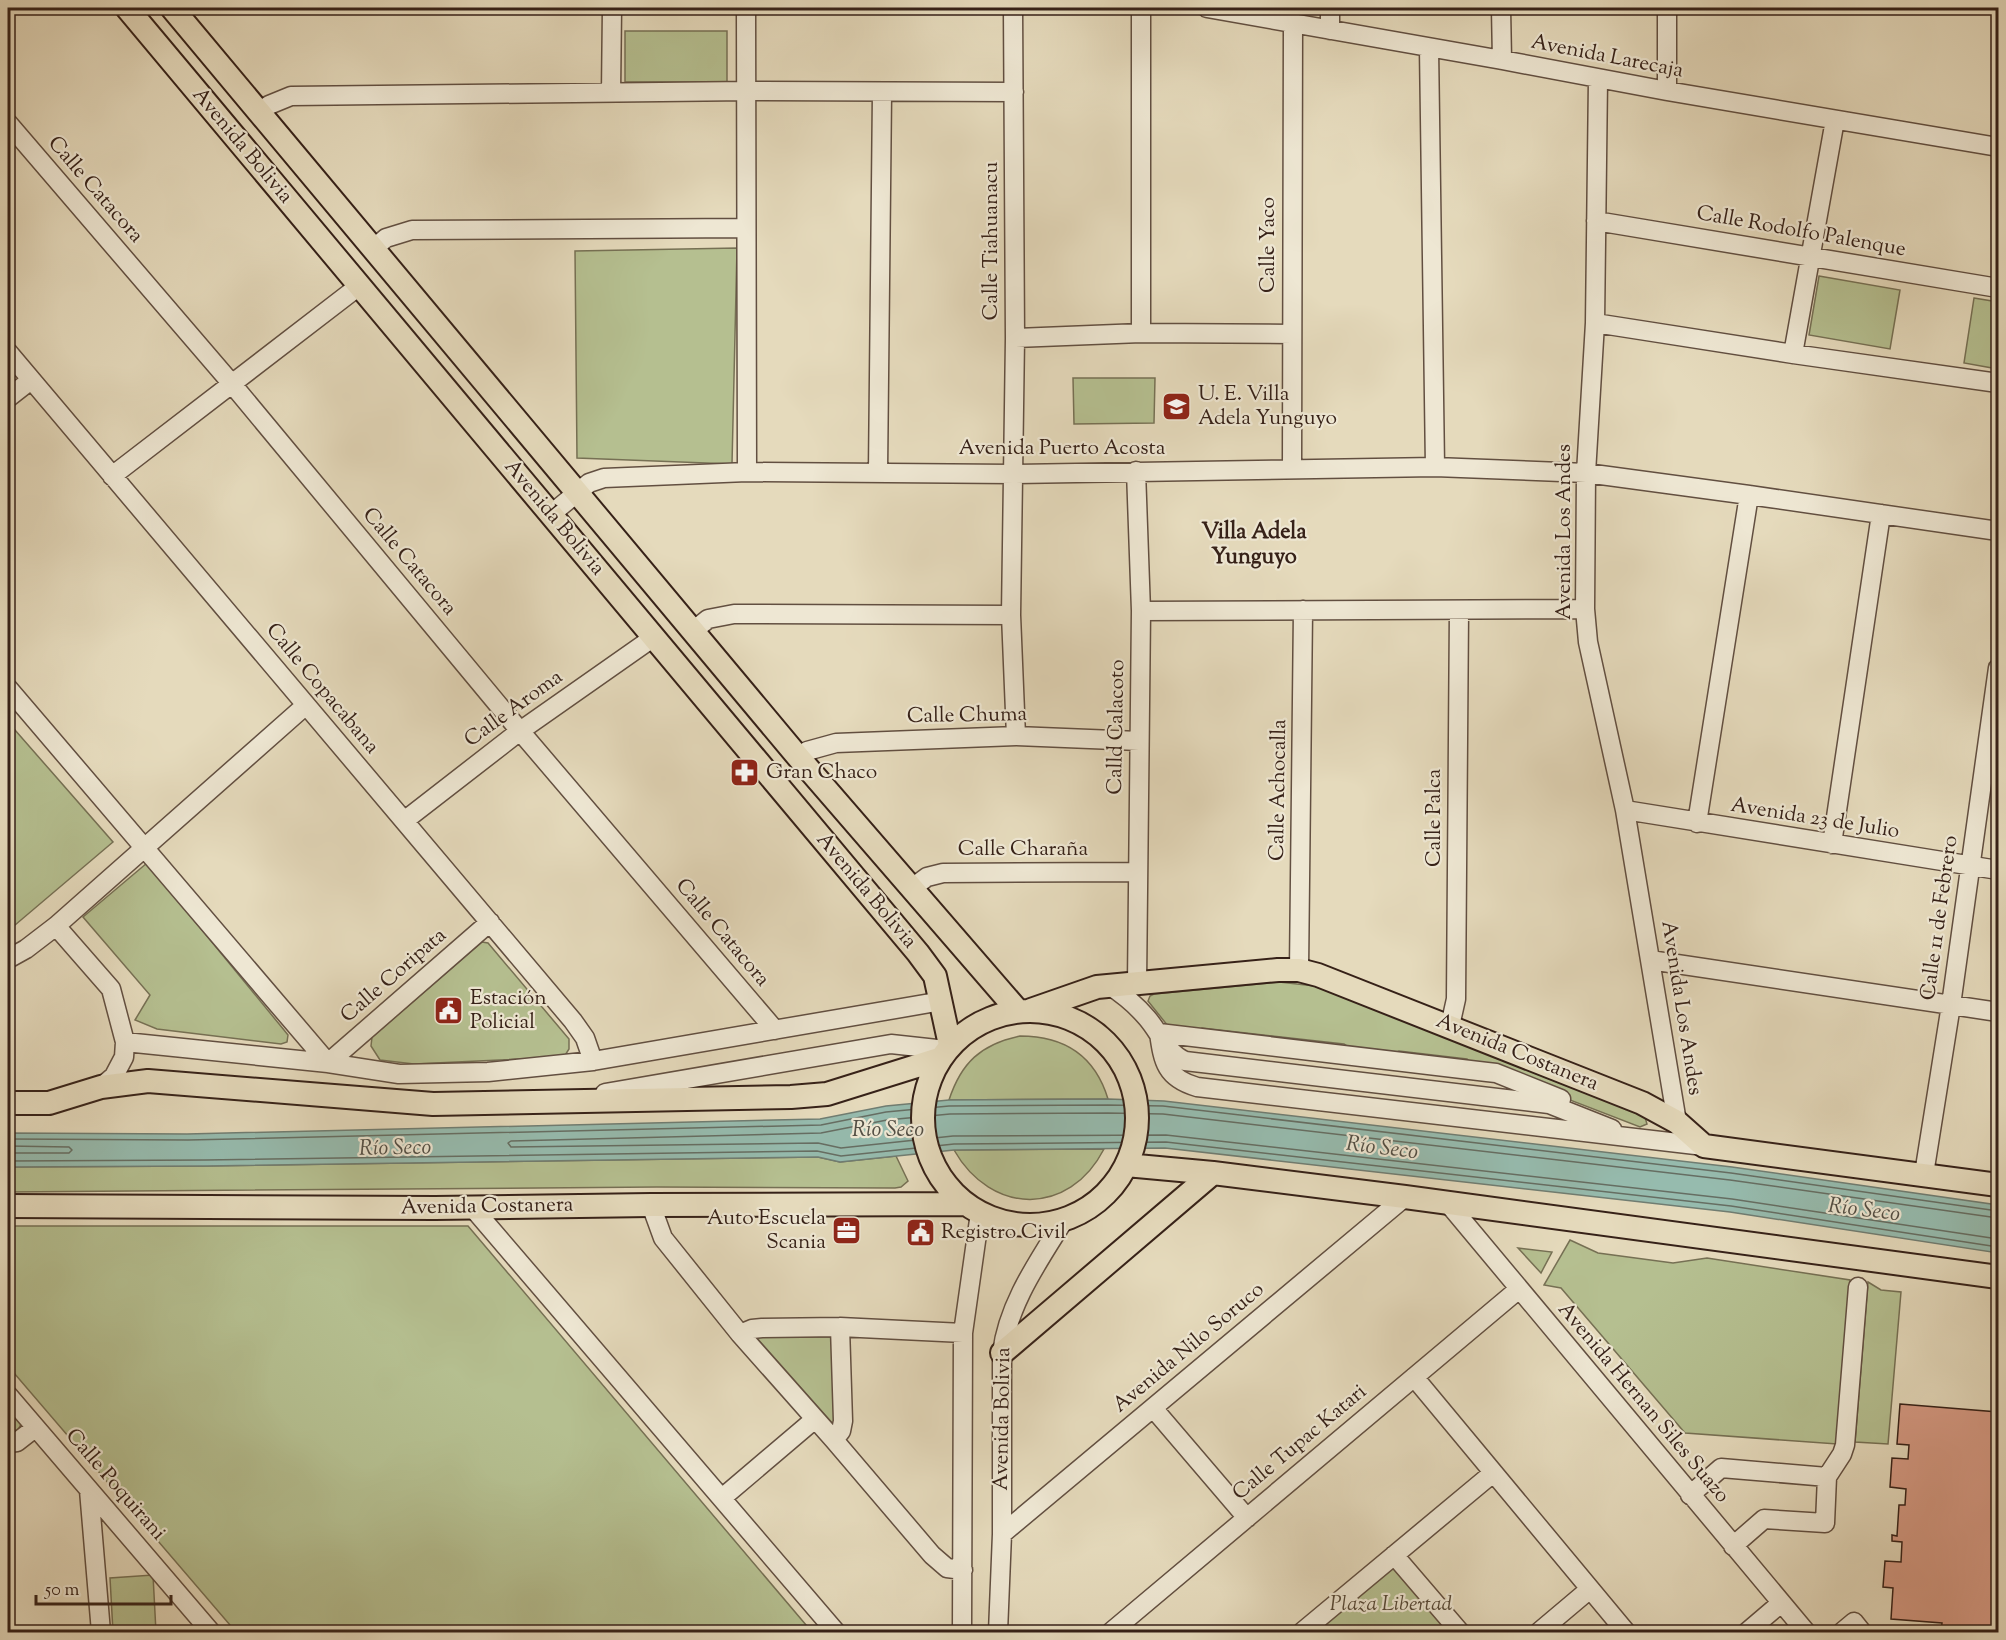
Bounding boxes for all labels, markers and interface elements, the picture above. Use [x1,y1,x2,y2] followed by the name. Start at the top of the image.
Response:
[1528,28,1686,87] street label: Avenida Larecaja
[184,81,300,211] street label: Avenida Bolivia
[40,130,150,250] street label: Calle Catacora
[977,162,1007,320] street label: Calle Tiahuanacu
[1254,197,1284,293] street label: Calle Yaco
[1694,199,1908,265] street label: Calle Rodolfo Palenque
[1198,380,1337,434] place label: U. E. Villa Adela Yunguyo
[1161,391,1193,423] school or university icon: U. E. Villa Adela Yunguyo
[959,434,1166,464] street label: Avenida Puerto Acosta
[1550,444,1580,620] street label: Avenida Los Andes
[496,453,612,583] street label: Avenida Bolivia
[355,501,464,623] street label: Calle Catacora
[1201,517,1307,574] district label: Villa Adela Yunguyo
[258,617,386,761] street label: Calle Copacabana
[1101,659,1133,795] street label: Calld Calacoto
[459,663,570,755] street label: Calle Aroma
[907,700,1028,732] street label: Calle Chuma
[1263,719,1295,861] street label: Calle Achocalla
[729,757,761,789] pharmacy icon: Gran Chaco
[766,758,877,788] place label: Gran Chaco
[1420,769,1450,867] street label: Calle Palca
[1728,791,1902,847] street label: Avenida 23 de Julio
[808,826,924,956] street label: Avenida Bolivia
[1914,834,1966,1002] street label: Calle 11 de Febrero
[958,835,1089,865] street label: Calle Charaña
[668,872,777,994] street label: Calle Catacora
[1652,919,1710,1097] street label: Avenida Los Andes
[334,921,454,1031] street label: Calle Coripata
[470,984,547,1038] place label: Estación Policial
[433,995,465,1027] public building icon: Estación Policial
[1431,1007,1603,1099] street label: Avenida Costanera
[852,1115,924,1147] water label: Río Seco
[1344,1129,1420,1169] water label: Río Seco
[359,1132,432,1166] water label: Río Seco
[400,1190,574,1224] street label: Avenida Costanera
[1826,1191,1902,1231] water label: Río Seco
[707,1204,826,1258] place label: Auto Escuela Scania
[831,1215,863,1247] office icon: Auto Escuela Scania
[904,1217,936,1249] public building icon: Registro Civil
[941,1218,1066,1248] place label: Registro Civil
[1107,1276,1271,1420] street label: Avenida Nilo Soruco
[1550,1296,1736,1510] street label: Avenida Hernan Siles Suazo
[987,1347,1019,1491] street label: Avenida Bolivia
[1226,1378,1374,1508] street label: Calle Tupac Katari
[58,1422,172,1548] street label: Calle Poquirani
[36,1568,171,1606] scale bar
[44,1578,80,1604] text: 50 m
[1330,1590,1453,1620] park label: Plaza Libertad

